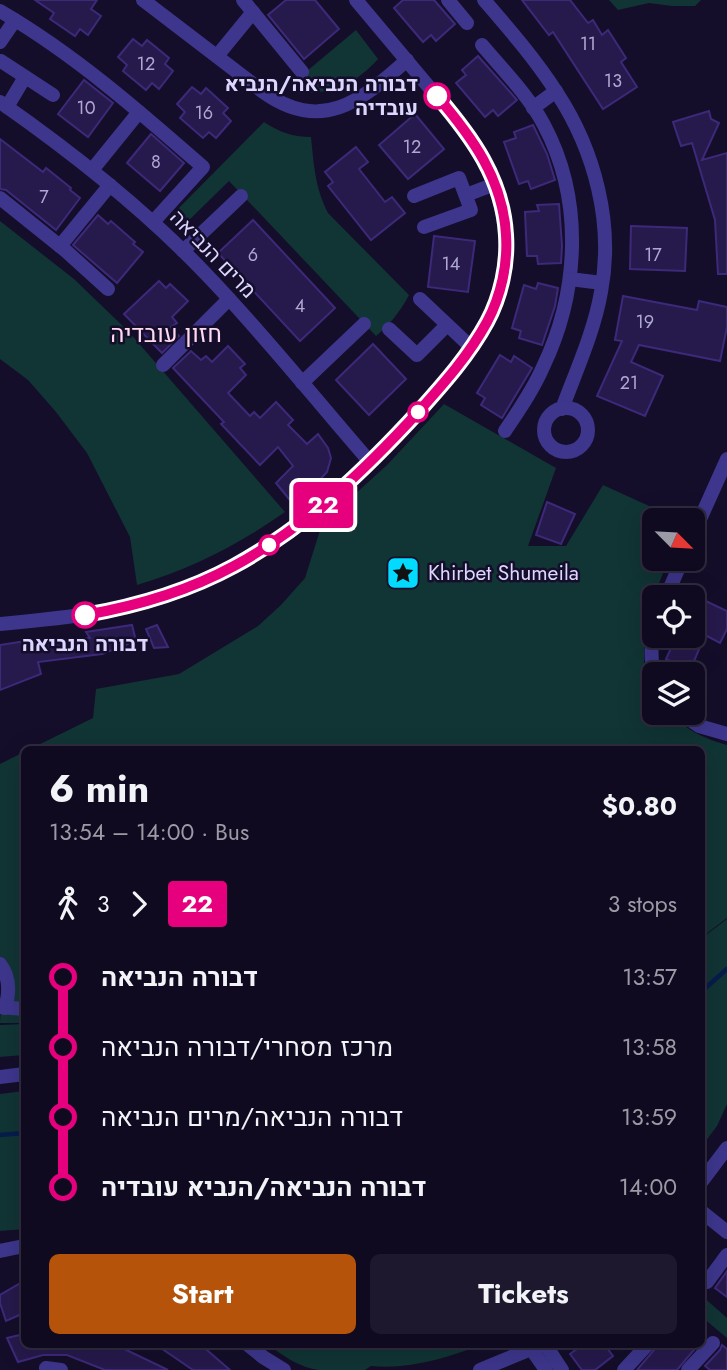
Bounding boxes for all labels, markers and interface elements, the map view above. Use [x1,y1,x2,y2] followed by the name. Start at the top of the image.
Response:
[580,31,596,57] house number: 11
[137,51,155,77] house number: 12
[604,68,622,94] house number: 13
[225,69,418,123] place label: דבורה הנביאה/הנביא עובדיה
[424,83,450,109] marker: דבורה הנביאה/הנביא עובדיה
[77,95,96,121] house number: 10
[195,100,213,126] house number: 16
[403,134,421,160] house number: 12
[151,149,161,175] house number: 8
[39,184,49,210] house number: 7
[163,203,263,305] street label: מרים הנביאה
[248,242,258,268] house number: 6
[644,242,662,268] house number: 17
[442,251,460,277] house number: 14
[295,293,305,319] house number: 4
[636,309,654,335] house number: 19
[110,316,222,351] district label: חזון עובדיה
[620,370,638,396] house number: 21
[408,402,428,422] unlabelled marker
[292,482,354,528] line badge: 22
[307,487,339,522] text: 22
[642,508,705,570] north arrow
[642,508,705,725] map controls
[259,535,279,555] unlabelled marker
[384,554,422,592] place icon: Khirbet Shumeila
[428,558,579,588] place label: Khirbet Shumeila
[642,585,705,648] button: locate
[72,602,98,628] marker: דבורה הנביאה
[22,629,149,659] place label: דבורה הנביאה
[642,662,705,725] button: layers
[49,761,149,816] text: 6 min
[602,787,677,825] text: $0.80
[49,815,249,849] text: 13:54 – 14:00 · Bus
[49,885,87,923] icon: walk
[120,885,158,923] icon: forward
[182,886,213,921] text: 22
[97,887,110,921] text: 3
[608,887,677,921] text: 3 stops
[101,958,258,996] text: דבורה הנביאה
[622,960,677,994] text: 13:57
[101,1028,393,1066] text: מרכז מסחרי/דבורה הנביאה
[622,1030,677,1064] text: 13:58
[101,1098,403,1136] text: דבורה הנביאה/מרים הנביאה
[621,1100,677,1134] text: 13:59
[101,1168,426,1206] text: דבורה הנביאה/הנביא עובדיה
[619,1170,677,1204] text: 14:00
[49,1254,356,1334] button: Start
[370,1254,677,1334] button: Tickets

